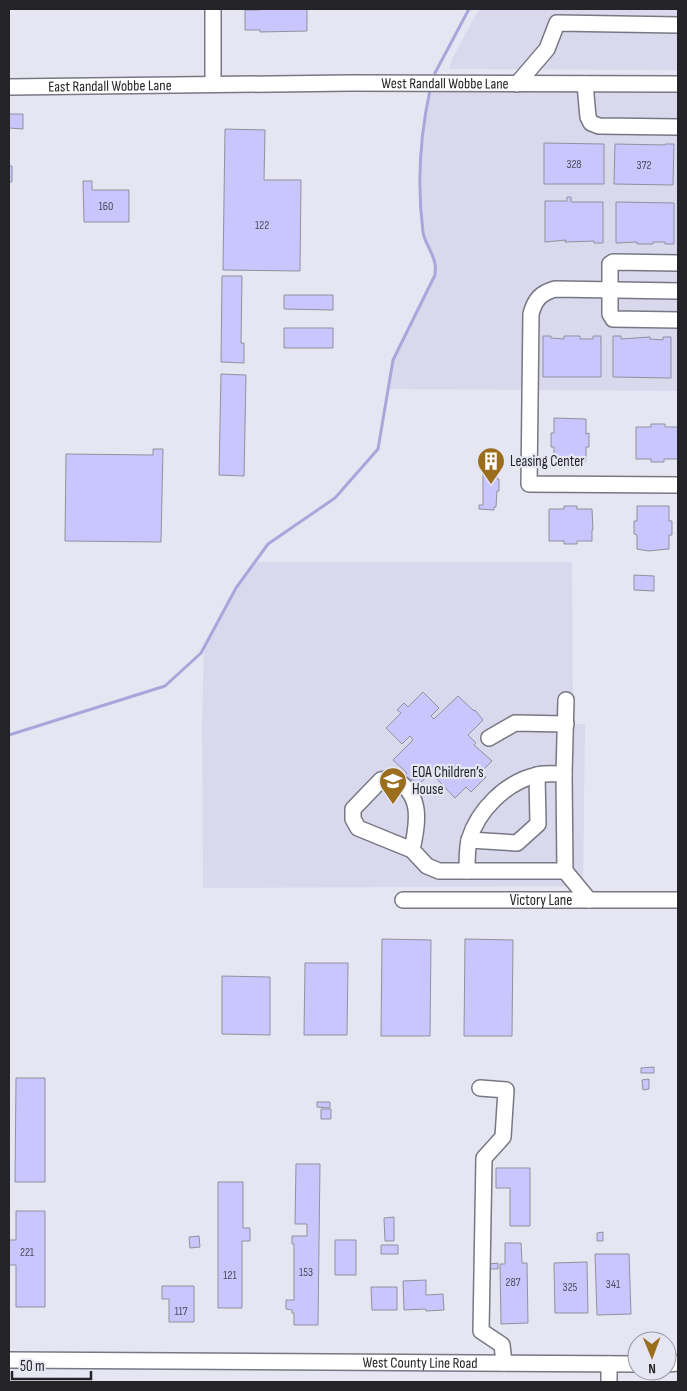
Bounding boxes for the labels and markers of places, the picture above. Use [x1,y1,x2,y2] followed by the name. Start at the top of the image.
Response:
[476,446,506,485] building icon: Leasing Center
[510,452,585,471] place label: Leasing Center
[412,763,484,799] place label: EOA Children’s House
[378,766,408,805] school or university icon: EOA Children’s House

